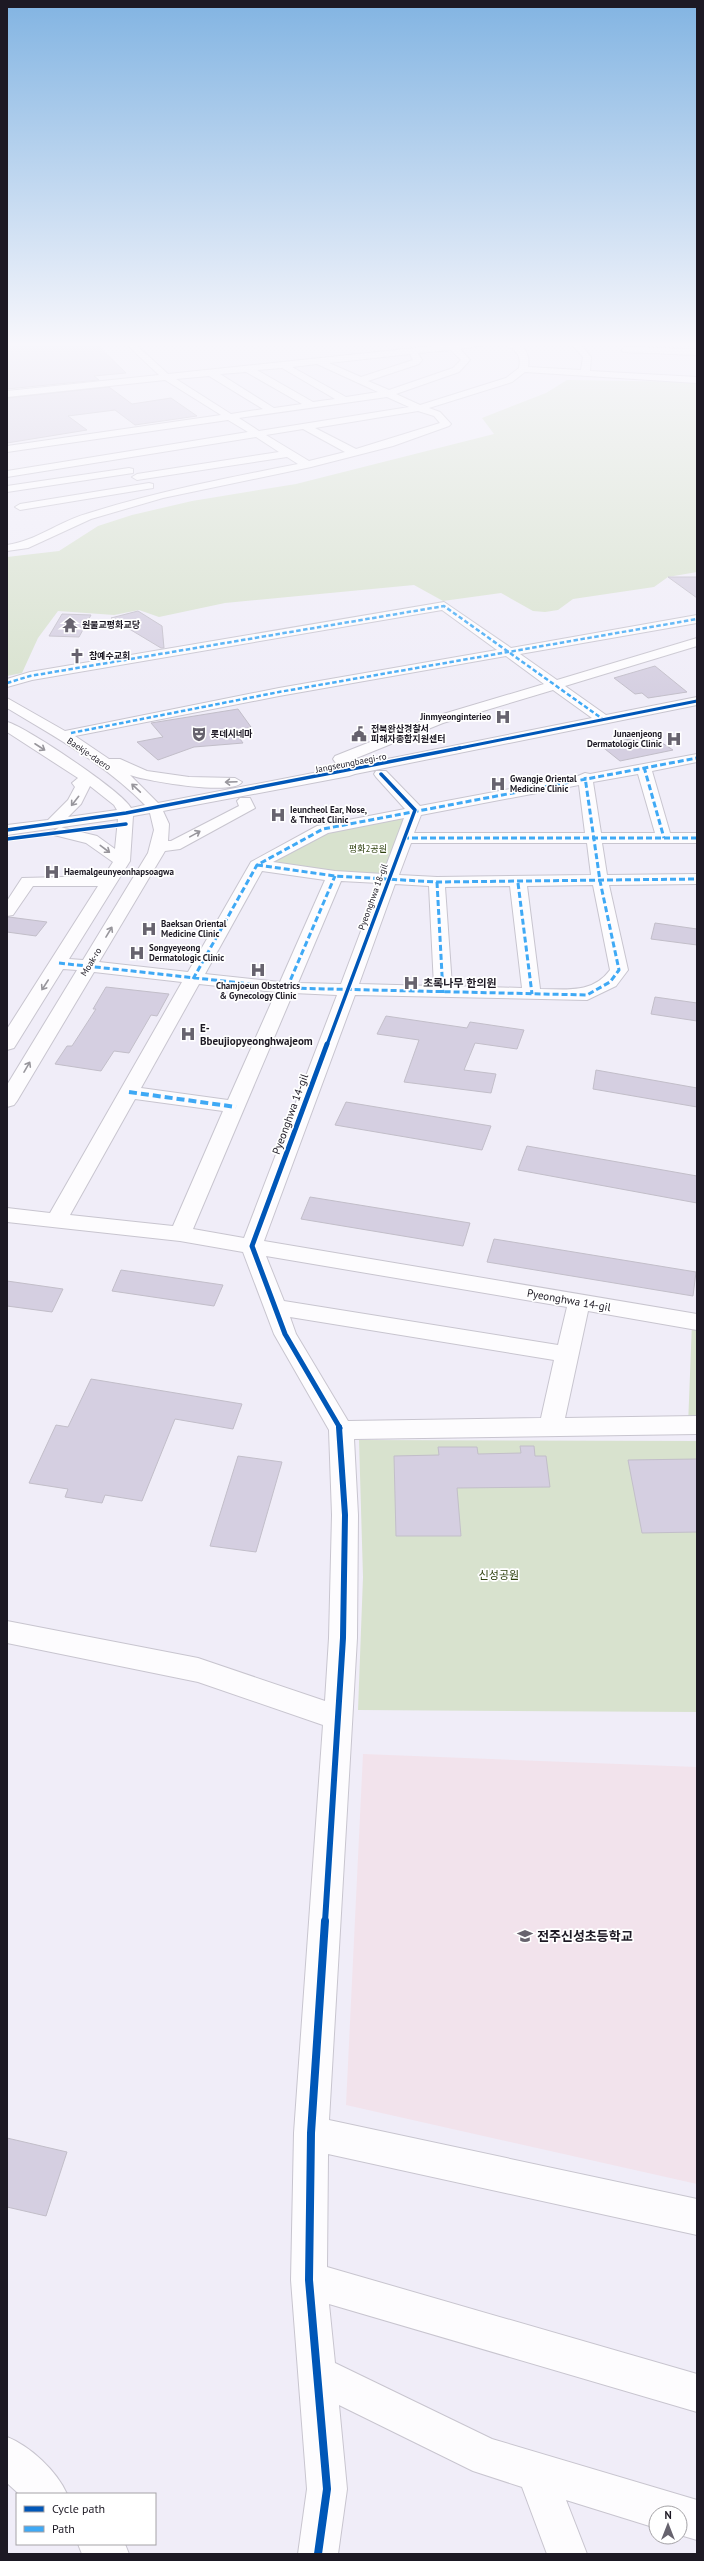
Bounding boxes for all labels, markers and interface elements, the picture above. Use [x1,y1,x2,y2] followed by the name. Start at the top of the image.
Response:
[61,616,79,634] temple icon: 원불교평화교당
[82,619,141,630] place label: 원불교평화교당
[68,647,86,665] church icon: 참예수교회
[89,650,130,661] place label: 참예수교회
[494,708,512,726] hospital icon: Jinmyeonginterieo
[419,711,491,722] place label: Jinmyeonginterieo
[371,723,446,744] place label: 전북완산경찰서 피해자종합지원센터
[190,725,208,743] theatre icon: 롯데시네마
[350,725,368,743] public building icon: 전북완산경찰서 피해자종합지원센터
[211,728,253,739] place label: 롯데시네마
[587,728,662,749] place label: Junaenjeong Dermatologic Clinic
[665,730,683,748] hospital icon: Junaenjeong Dermatologic Clinic
[65,735,113,772] street label: Baekje-daero
[34,743,46,751] one-way arrow
[314,750,387,775] street label: Jangseungbaegi-ro
[510,773,577,794] place label: Gwangje Oriental Medicine Clinic
[489,775,507,793] hospital icon: Gwangje Oriental Medicine Clinic
[225,778,238,786] one-way arrow
[131,783,141,793] one-way arrow
[71,795,79,806] one-way arrow
[290,804,367,825] place label: Ieuncheol Ear, Nose, & Throat Clinic
[269,806,287,824] hospital icon: Ieuncheol Ear, Nose, & Throat Clinic
[189,830,201,838] one-way arrow
[349,843,387,854] park label: 평화2공원
[99,845,110,854] one-way arrow
[355,862,390,931] street label: Pyeonghwa 18-gil
[43,863,61,881] hospital icon: Haemalgeunyeonhapsoagwa
[64,866,175,877] place label: Haemalgeunyeonhapsoagwa
[161,918,227,939] place label: Baeksan Oriental Medicine Clinic
[140,920,158,938] hospital icon: Baeksan Oriental Medicine Clinic
[105,926,113,938] one-way arrow
[149,942,224,963] place label: Songyeyeong Dermatologic Clinic
[128,944,146,962] hospital icon: Songyeyeong Dermatologic Clinic
[78,945,103,978] street label: Moak-ro
[249,961,267,979] hospital icon: Chamjoeun Obstetrics & Gynecology Clinic
[402,974,420,992] hospital icon: 초록나무 한의원
[423,976,497,990] place label: 초록나무 한의원
[41,979,49,990] one-way arrow
[216,980,300,1001] place label: Chamjoeun Obstetrics & Gynecology Clinic
[200,1021,313,1048] place label: E- Bbeujiopyeonghwajeom
[179,1025,197,1043] hospital icon: E- Bbeujiopyeonghwajeom
[23,1061,31,1073] one-way arrow
[269,1071,311,1156] street label: Pyeonghwa 14-gil
[526,1286,613,1314] street label: Pyeonghwa 14-gil
[479,1568,519,1582] park label: 신성공원
[516,1927,534,1945] school or university icon: 전주신성초등학교
[537,1928,633,1945] place label: 전주신성초등학교
[16,2493,156,2545] legend
[52,2501,105,2516] text: Cycle path
[648,2505,688,2545] north arrow
[664,2508,672,2522] text: N
[52,2521,75,2536] text: Path

